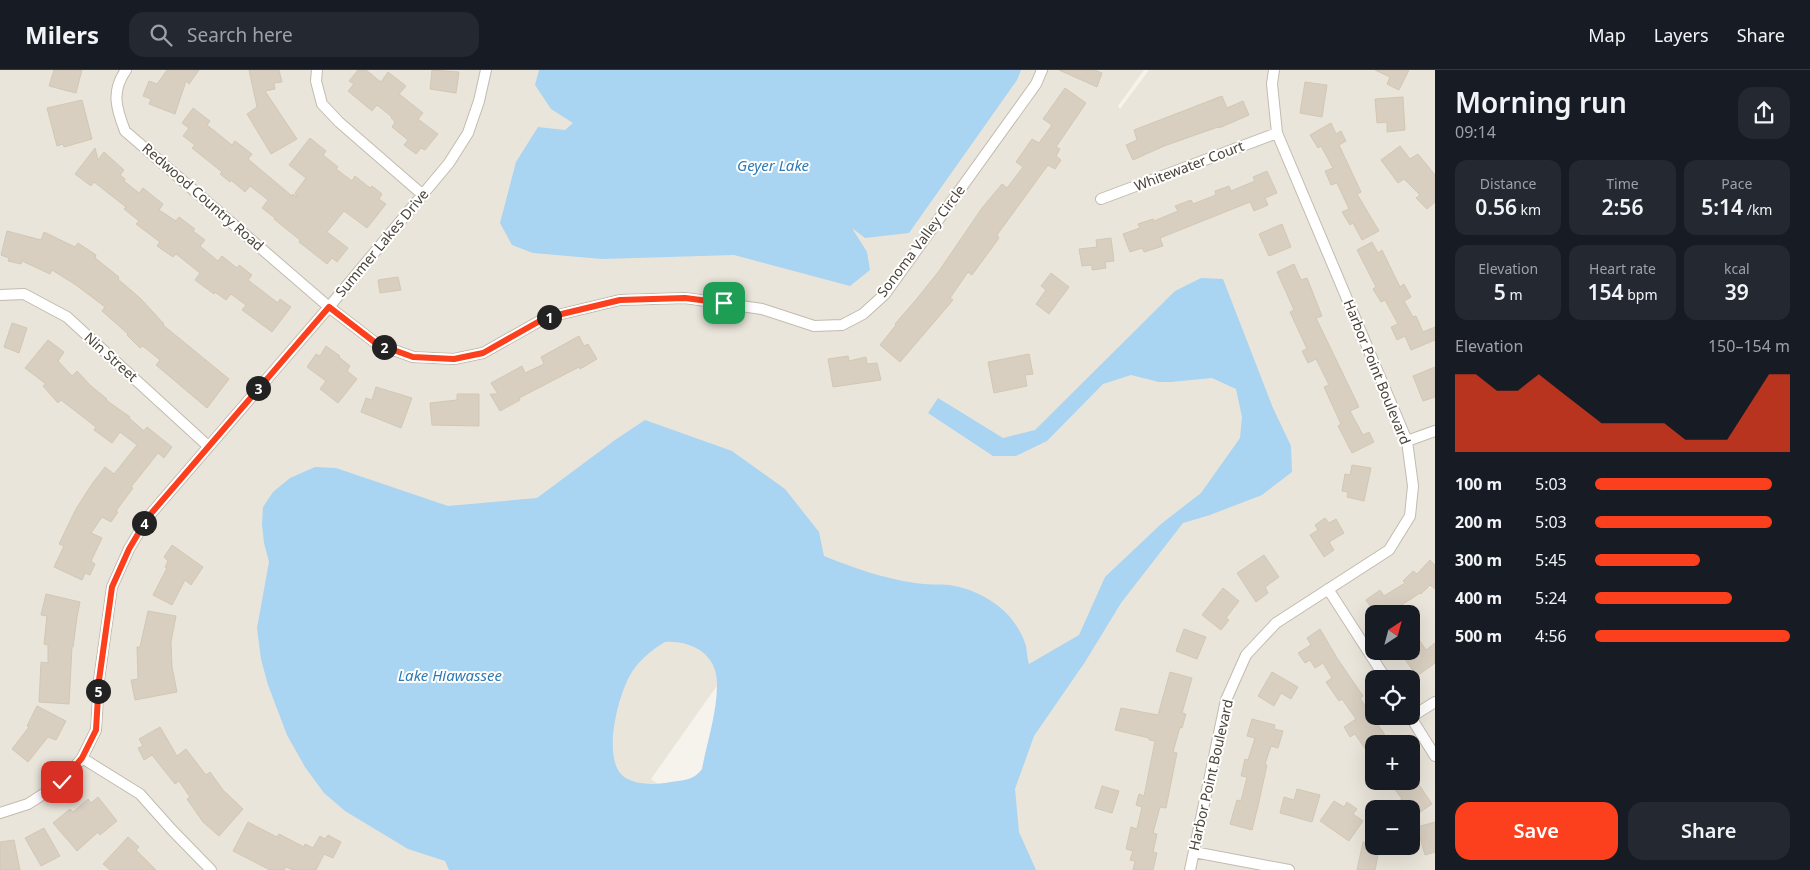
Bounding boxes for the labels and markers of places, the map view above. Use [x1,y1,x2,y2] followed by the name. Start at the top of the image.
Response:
[703,282,745,324] pin
[536,304,562,330] pin: 1
[372,334,396,360] pin: 2
[246,376,270,400] pin: 3
[132,510,156,536] pin: 4
[86,678,110,704] pin: 5
[41,761,83,803] pin

